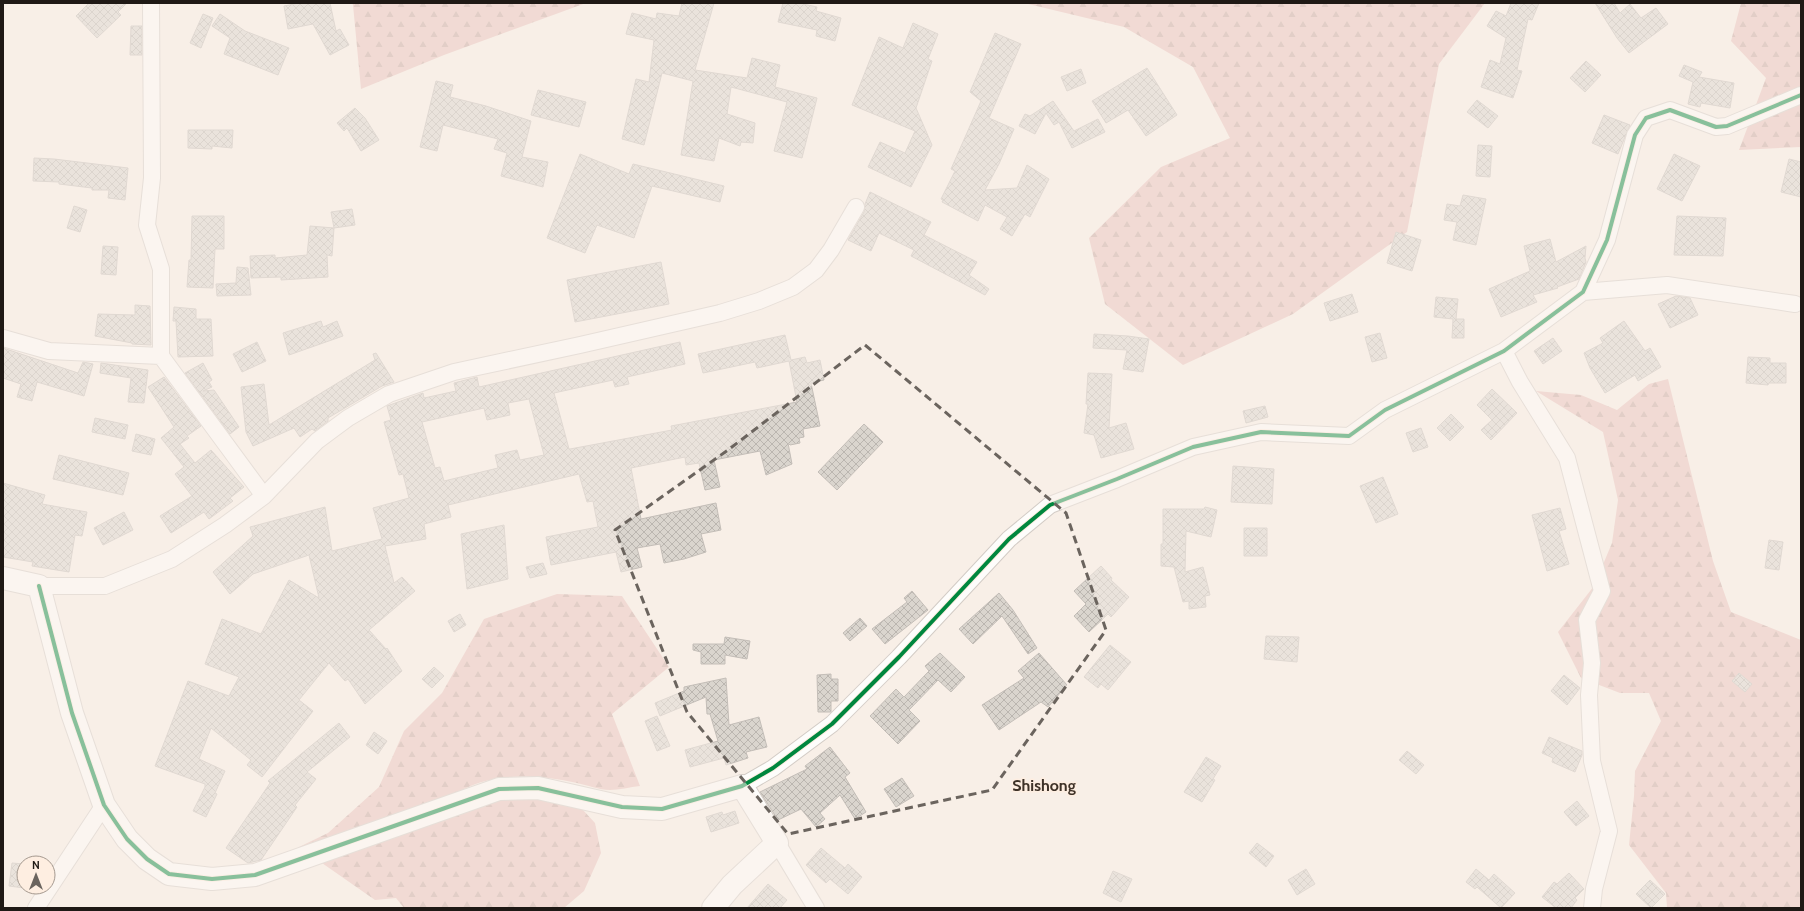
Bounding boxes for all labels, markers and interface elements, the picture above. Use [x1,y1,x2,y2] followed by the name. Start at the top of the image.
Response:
[1012,776,1076,795] district label: Shishong
[16,855,56,895] north arrow
[32,858,40,872] text: N

